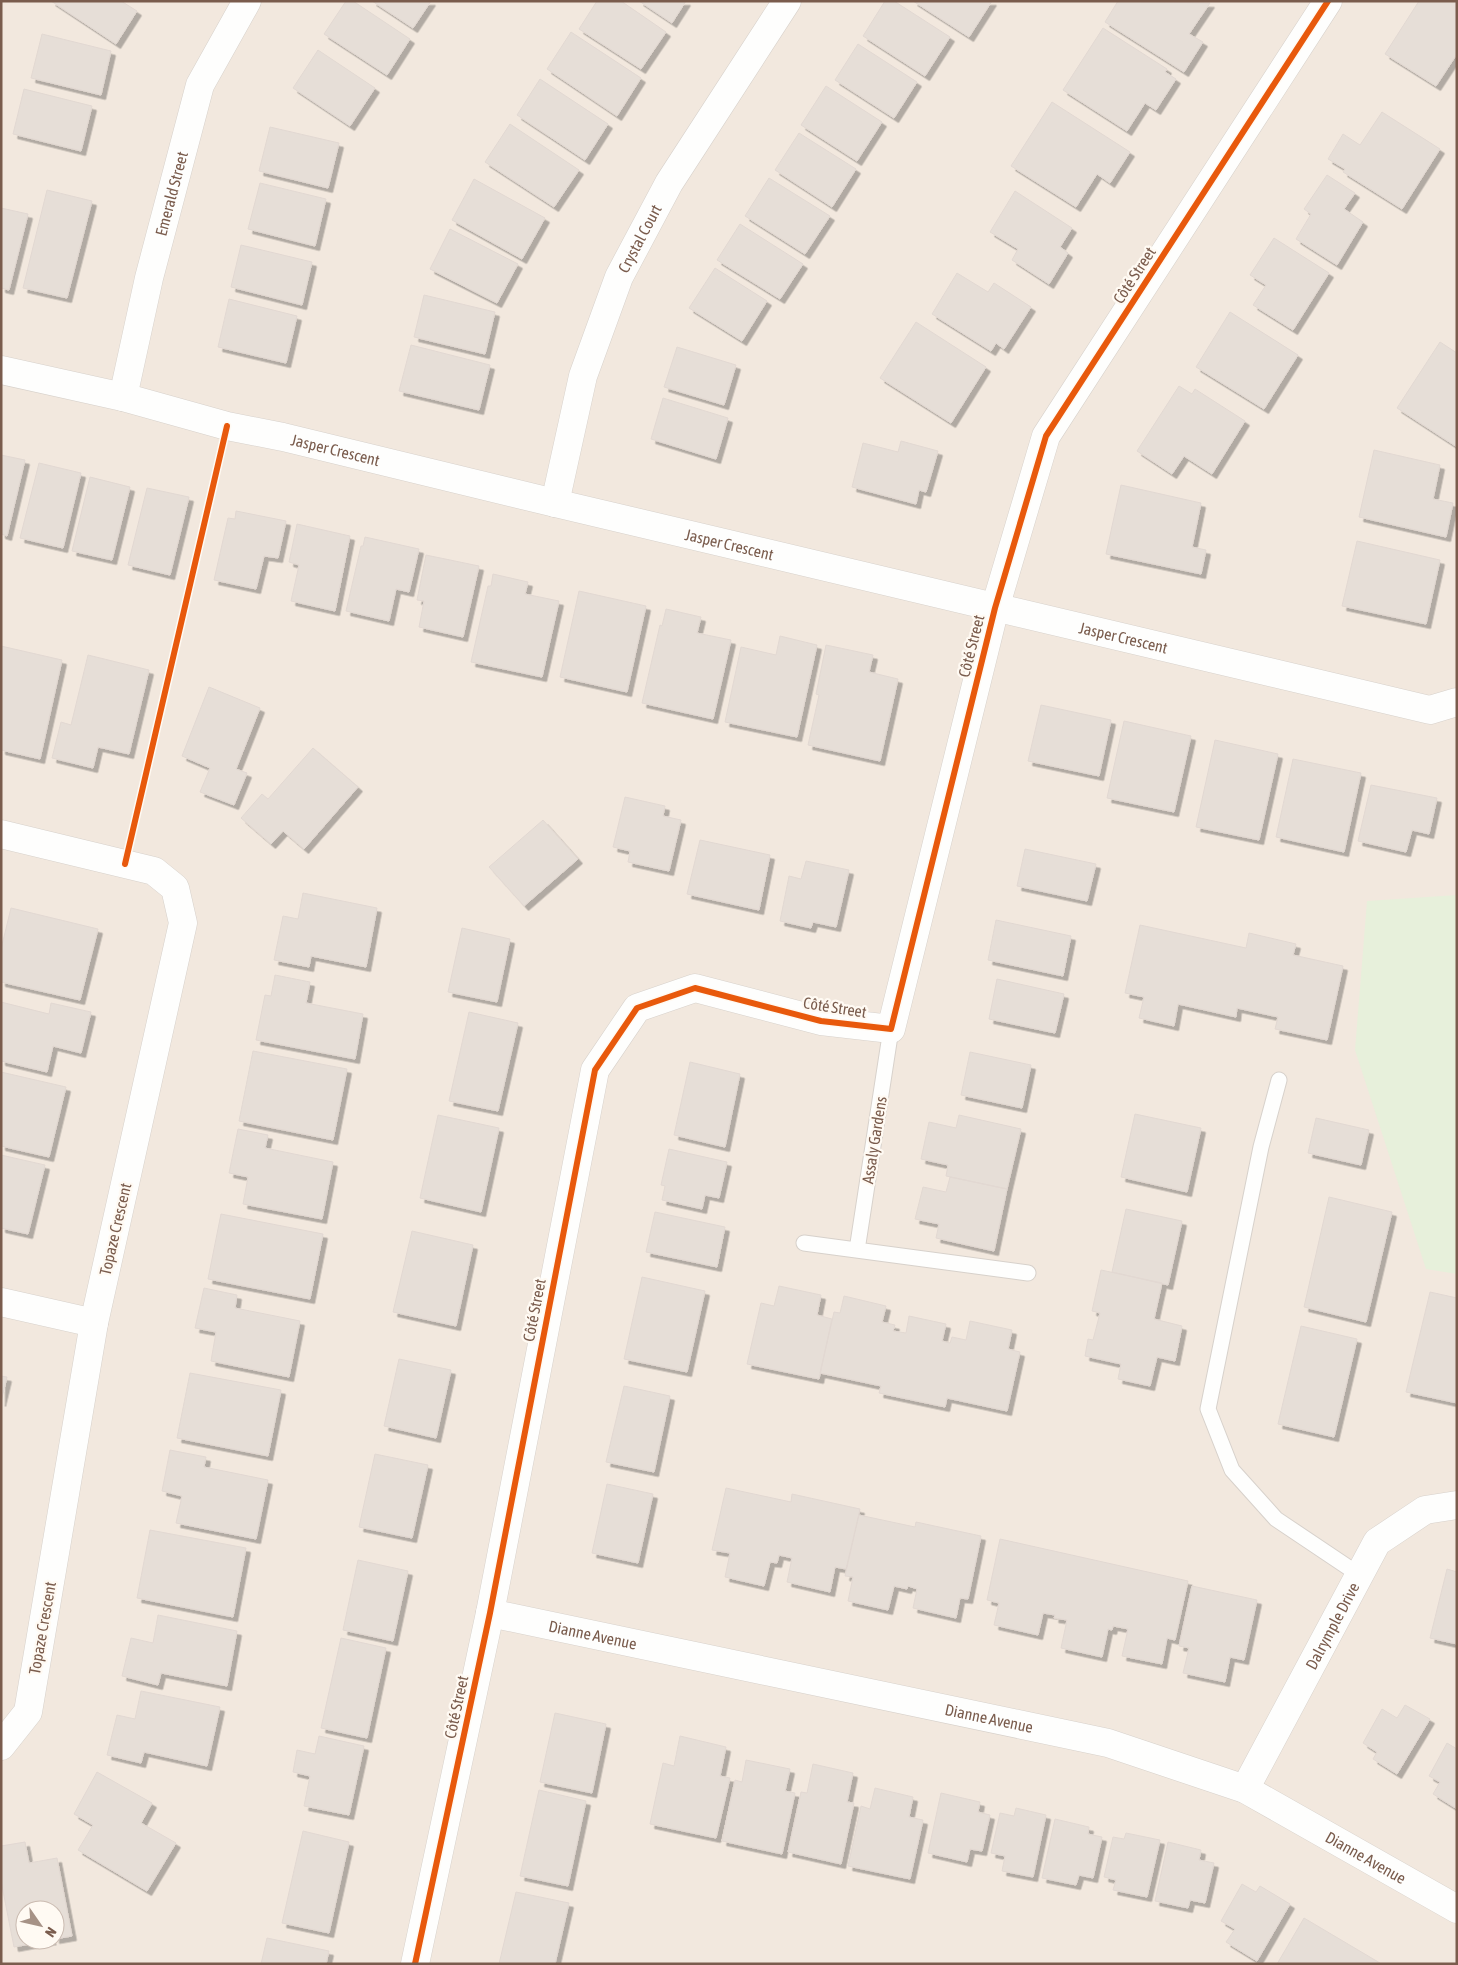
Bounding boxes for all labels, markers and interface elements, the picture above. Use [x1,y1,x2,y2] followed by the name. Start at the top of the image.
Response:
[152,149,191,238] street label: Emerald Street
[614,201,665,276] street label: Crystal Court
[1109,243,1159,307] street label: Côté Street
[289,430,382,469] street label: Jasper Crescent
[683,525,776,563] street label: Jasper Crescent
[955,613,988,679] street label: Côté Street
[1077,618,1170,657] street label: Jasper Crescent
[802,993,868,1021] street label: Côté Street
[858,1095,891,1185] street label: Assaly Gardens
[96,1181,135,1277] street label: Topaze Crescent
[519,1277,549,1343] street label: Côté Street
[1302,1579,1363,1672] street label: Dalrymple Drive
[25,1580,60,1676] street label: Topaze Crescent
[547,1617,638,1653] street label: Dianne Avenue
[441,1674,472,1740] street label: Côté Street
[943,1700,1035,1736] street label: Dianne Avenue
[1323,1828,1409,1887] street label: Dianne Avenue
[15,1900,65,1950] north arrow
[42,1924,60,1940] text: N

